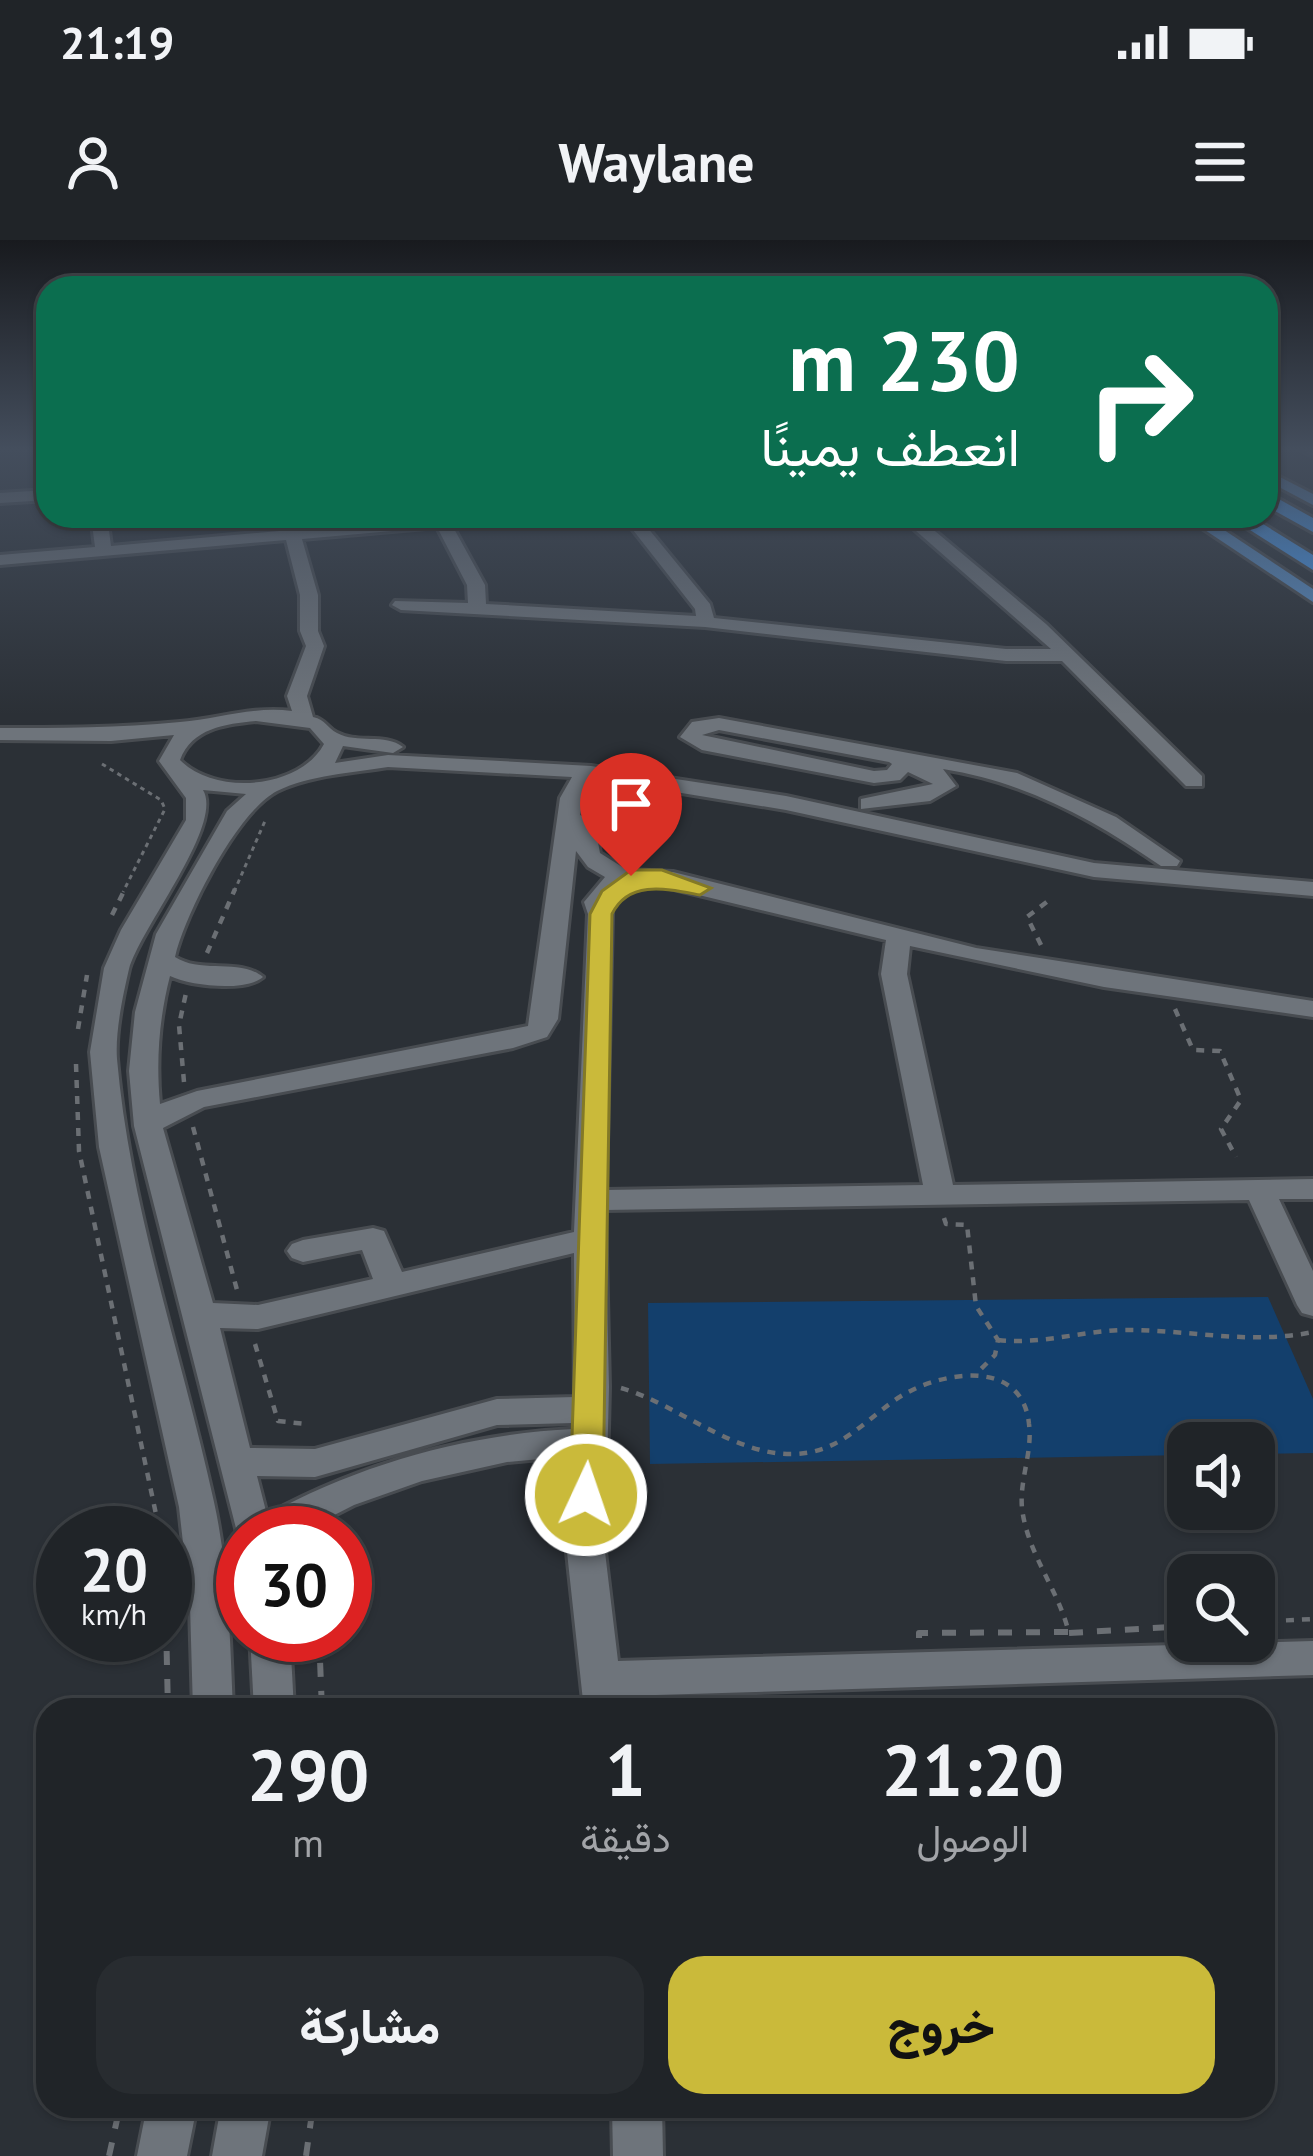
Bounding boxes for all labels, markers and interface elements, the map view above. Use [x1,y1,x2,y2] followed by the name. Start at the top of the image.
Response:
[60,13,174,71] text: 21:19
[558,127,755,197] text: Waylane
[60,129,126,195] icon: person
[1187,129,1253,195] icon: menu
[788,305,1020,414] text: 230 m
[1062,324,1218,480] icon: right
[760,411,1020,481] text: انعطف يمينًا
[580,753,682,876] pin
[598,771,664,837] icon: arrive
[1167,1422,1275,1662] map controls
[1167,1422,1275,1530] button: sound
[523,1432,649,1558] position arrow
[216,1506,372,1662] speed limit sign: 30
[80,1530,148,1608] text: 20
[1167,1554,1275,1662] button: search
[81,1594,147,1633] text: km/h
[605,1723,646,1816] text: 1
[881,1723,1064,1816] text: 21:20
[247,1728,369,1821] text: 290
[580,1812,671,1863] text: دقيقة
[917,1812,1029,1863] text: الوصول
[292,1817,324,1868] text: m
[96,1956,644,2094] button: مشاركة
[668,1956,1215,2094] button: خروج

